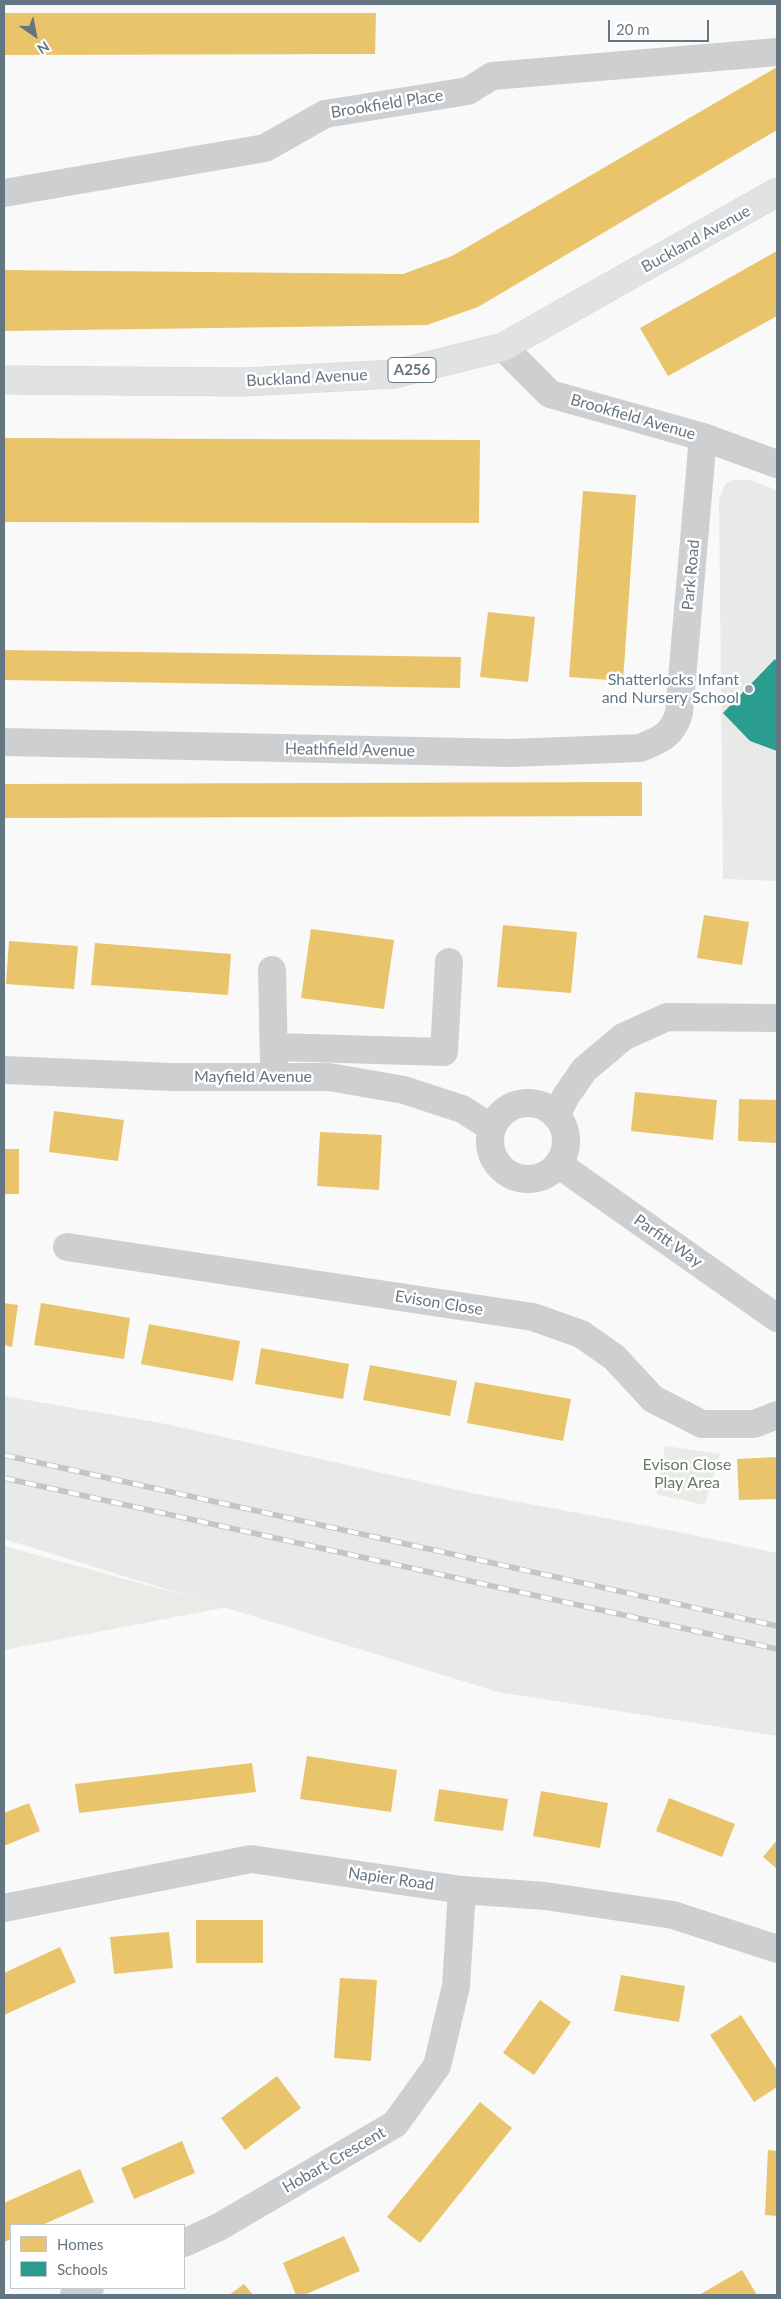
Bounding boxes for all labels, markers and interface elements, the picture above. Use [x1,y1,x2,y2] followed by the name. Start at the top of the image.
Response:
[10,10,60,60] north arrow
[611,10,712,42] scale bar
[616,20,650,38] text: 20 m
[34,38,53,58] text: N
[329,86,445,122] street label: Brookfield Place
[638,201,754,277] street label: Buckland Avenue
[388,358,436,382] road number: A256
[246,365,368,391] street label: Buckland Avenue
[568,390,698,444] street label: Brookfield Avenue
[678,539,704,611] street label: Park Road
[602,670,739,708] place label: Shatterlocks Infant and Nursery School
[743,683,755,695] marker: Shatterlocks Infant and Nursery School
[285,739,415,761] street label: Heathfield Avenue
[194,1067,312,1087] street label: Mayfield Avenue
[630,1210,706,1272] street label: Parfitt Way
[394,1287,484,1319] street label: Evison Close
[643,1455,731,1493] park label: Evison Close Play Area
[347,1863,435,1895] street label: Napier Road
[279,2123,389,2197] street label: Hobart Crescent
[10,2224,185,2289] legend
[57,2235,103,2253] text: Homes
[57,2260,108,2278] text: Schools

